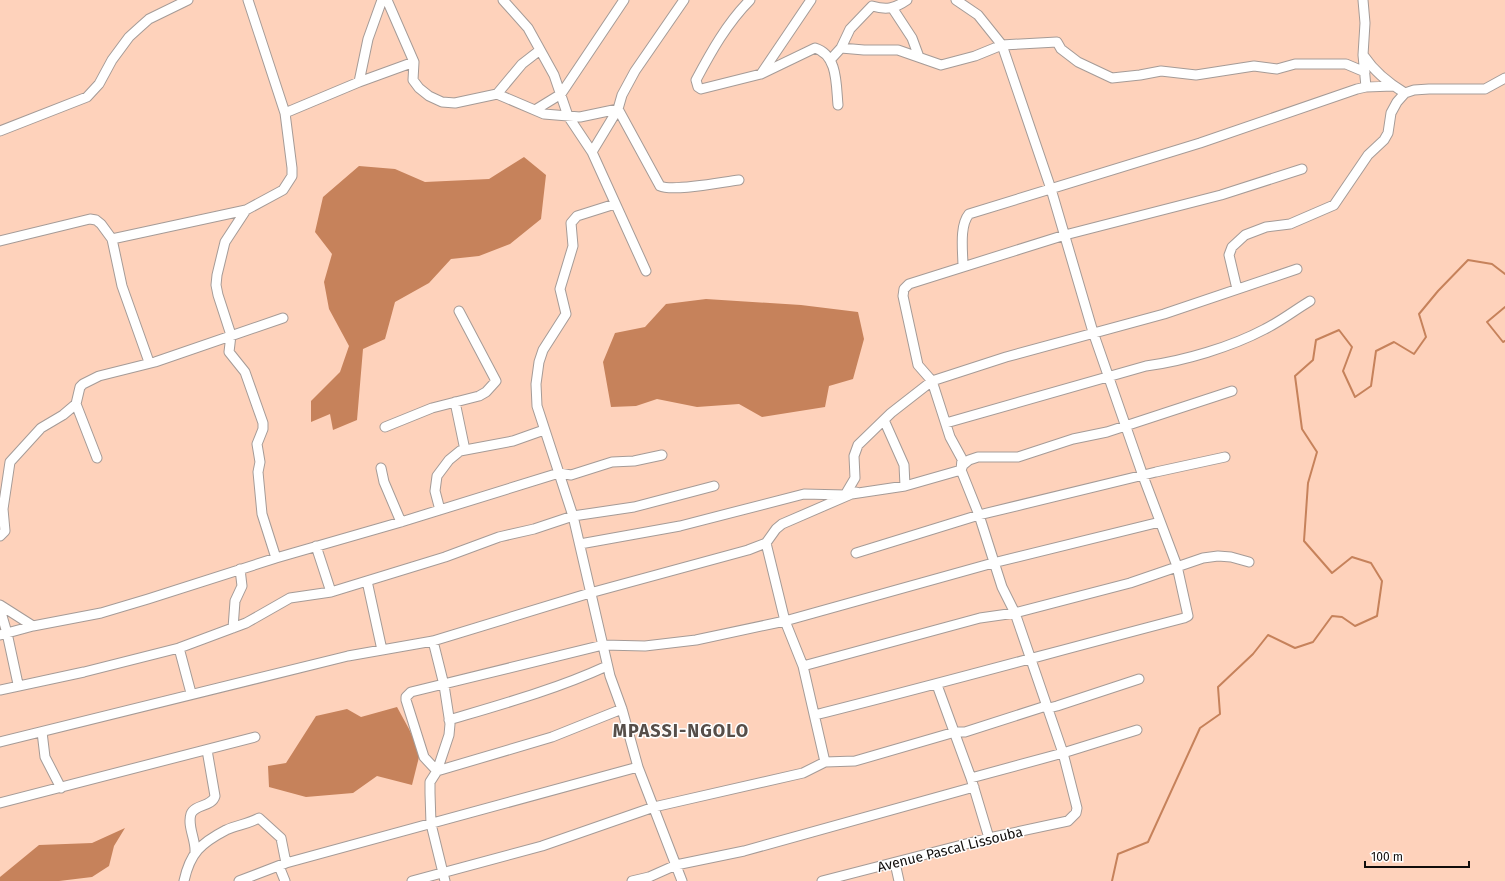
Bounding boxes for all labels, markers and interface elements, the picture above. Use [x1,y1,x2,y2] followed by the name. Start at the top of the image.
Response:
[613,720,749,742] district label: MPASSI-NGOLO
[876,823,1025,876] street label: Avenue Pascal Lissouba
[1365,843,1469,869] scale bar
[1371,850,1403,864] text: 100 m

